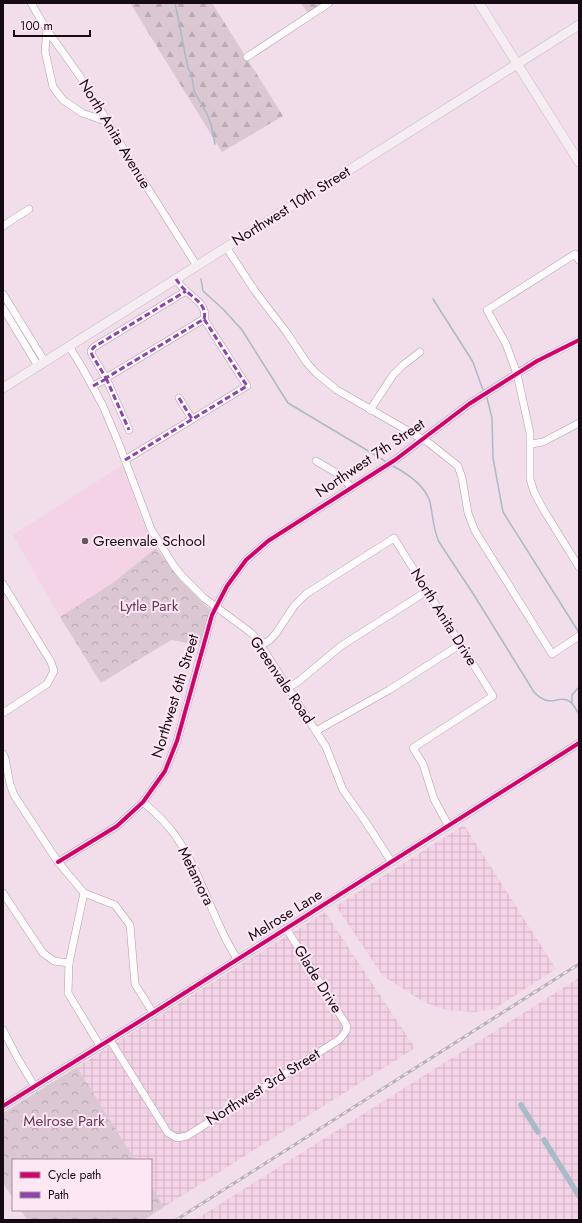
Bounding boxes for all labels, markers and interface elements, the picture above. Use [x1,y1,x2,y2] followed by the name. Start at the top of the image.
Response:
[14,12,90,38] scale bar
[20,17,53,35] text: 100 m
[73,75,157,193] street label: North Anita Avenue
[228,161,355,251] street label: Northwest 10th Street
[311,413,429,503] street label: Northwest 7th Street
[93,530,205,552] place label: Greenvale School
[80,536,90,546] marker: Greenvale School
[405,564,483,670] street label: North Anita Drive
[120,595,179,617] park label: Lytle Park
[146,631,204,761] street label: Northwest 6th Street
[244,632,320,728] street label: Greenvale Road
[172,843,220,909] street label: Metamora
[243,883,327,947] street label: Melrose Lane
[288,941,348,1017] street label: Glade Drive
[202,1043,324,1131] street label: Northwest 3rd Street
[23,1110,105,1132] park label: Melrose Park
[12,1159,152,1211] legend
[48,1166,101,1184] text: Cycle path
[48,1186,69,1204] text: Path

